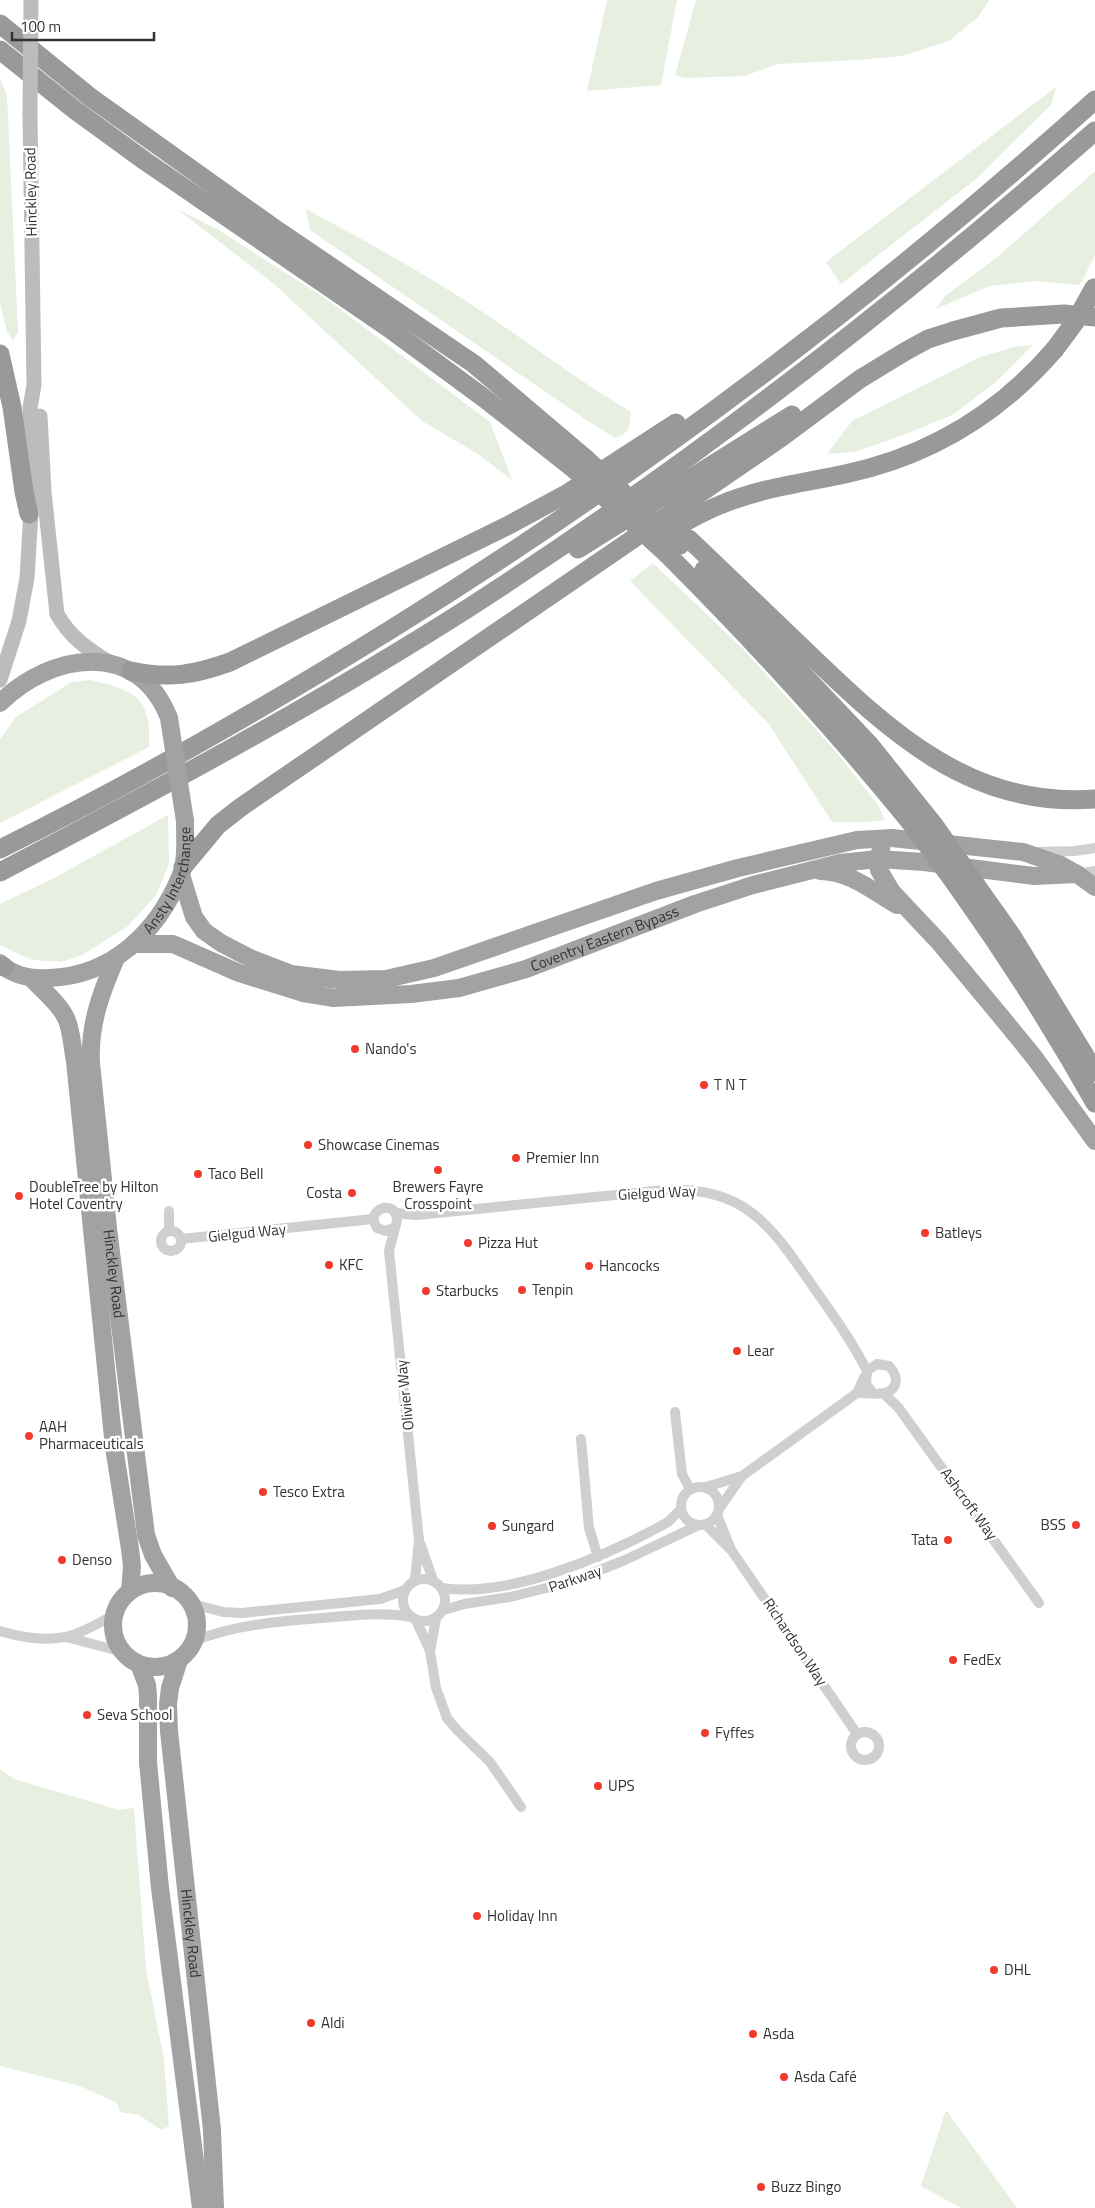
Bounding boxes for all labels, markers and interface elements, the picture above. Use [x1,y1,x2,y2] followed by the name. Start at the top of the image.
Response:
[12,10,155,42] scale bar
[20,15,61,38] text: 100 m
[18,147,43,237] street label: Hinckley Road
[137,827,196,939] street label: Ansty Interchange
[527,899,682,977] street label: Coventry Eastern Bypass
[365,1037,416,1060] place label: Nando's
[349,1043,361,1055] marker: Nando's
[714,1073,747,1096] place label: T N T
[698,1079,710,1091] marker: T N T
[318,1133,439,1156] place label: Showcase Cinemas
[302,1139,314,1151] marker: Showcase Cinemas
[526,1146,599,1169] place label: Premier Inn
[510,1152,522,1164] marker: Premier Inn
[208,1162,264,1185] place label: Taco Bell
[432,1164,444,1176] marker: Brewers Fayre Crosspoint
[192,1168,204,1180] marker: Taco Bell
[29,1175,159,1215] place label: DoubleTree by Hilton Hotel Coventry
[393,1175,483,1215] place label: Brewers Fayre Crosspoint
[617,1179,697,1206] street label: Gielgud Way
[306,1181,342,1204] place label: Costa
[346,1187,358,1199] marker: Costa
[13,1190,25,1202] marker: DoubleTree by Hilton Hotel Coventry
[207,1217,287,1248] street label: Gielgud Way
[935,1221,982,1244] place label: Batleys
[919,1227,931,1239] marker: Batleys
[97,1228,131,1319] street label: Hinckley Road
[478,1231,539,1254] place label: Pizza Hut
[462,1237,474,1249] marker: Pizza Hut
[339,1253,363,1276] place label: KFC
[599,1254,660,1277] place label: Hancocks
[323,1259,335,1271] marker: KFC
[583,1260,595,1272] marker: Hancocks
[532,1278,573,1301] place label: Tenpin
[436,1279,499,1302] place label: Starbucks
[516,1284,528,1296] marker: Tenpin
[420,1285,432,1297] marker: Starbucks
[747,1339,774,1362] place label: Lear
[731,1345,743,1357] marker: Lear
[389,1359,420,1432] street label: Olivier Way
[39,1415,144,1455] place label: AAH Pharmaceuticals
[23,1430,35,1442] marker: AAH Pharmaceuticals
[935,1463,1004,1545] street label: Ashcroft Way
[273,1480,345,1503] place label: Tesco Extra
[257,1486,269,1498] marker: Tesco Extra
[1040,1513,1066,1536] place label: BSS
[502,1514,554,1537] place label: Sungard
[1070,1519,1082,1531] marker: BSS
[486,1520,498,1532] marker: Sungard
[911,1528,938,1551] place label: Tata
[942,1534,954,1546] marker: Tata
[72,1548,112,1571] place label: Denso
[56,1554,68,1566] marker: Denso
[545,1559,604,1598] street label: Parkway
[757,1593,833,1690] street label: Richardson Way
[963,1648,1001,1671] place label: FedEx
[947,1654,959,1666] marker: FedEx
[97,1703,173,1726] place label: Seva School
[81,1709,93,1721] marker: Seva School
[715,1721,754,1744] place label: Fyffes
[699,1727,711,1739] marker: Fyffes
[608,1774,635,1797] place label: UPS
[592,1780,604,1792] marker: UPS
[175,1888,208,1979] street label: Hinckley Road
[487,1904,557,1927] place label: Holiday Inn
[471,1910,483,1922] marker: Holiday Inn
[1004,1958,1031,1981] place label: DHL
[988,1964,1000,1976] marker: DHL
[321,2011,345,2034] place label: Aldi
[305,2017,317,2029] marker: Aldi
[763,2022,795,2045] place label: Asda
[747,2028,759,2040] marker: Asda
[794,2065,857,2088] place label: Asda Café
[778,2071,790,2083] marker: Asda Café
[771,2175,841,2198] place label: Buzz Bingo
[755,2181,767,2193] marker: Buzz Bingo

